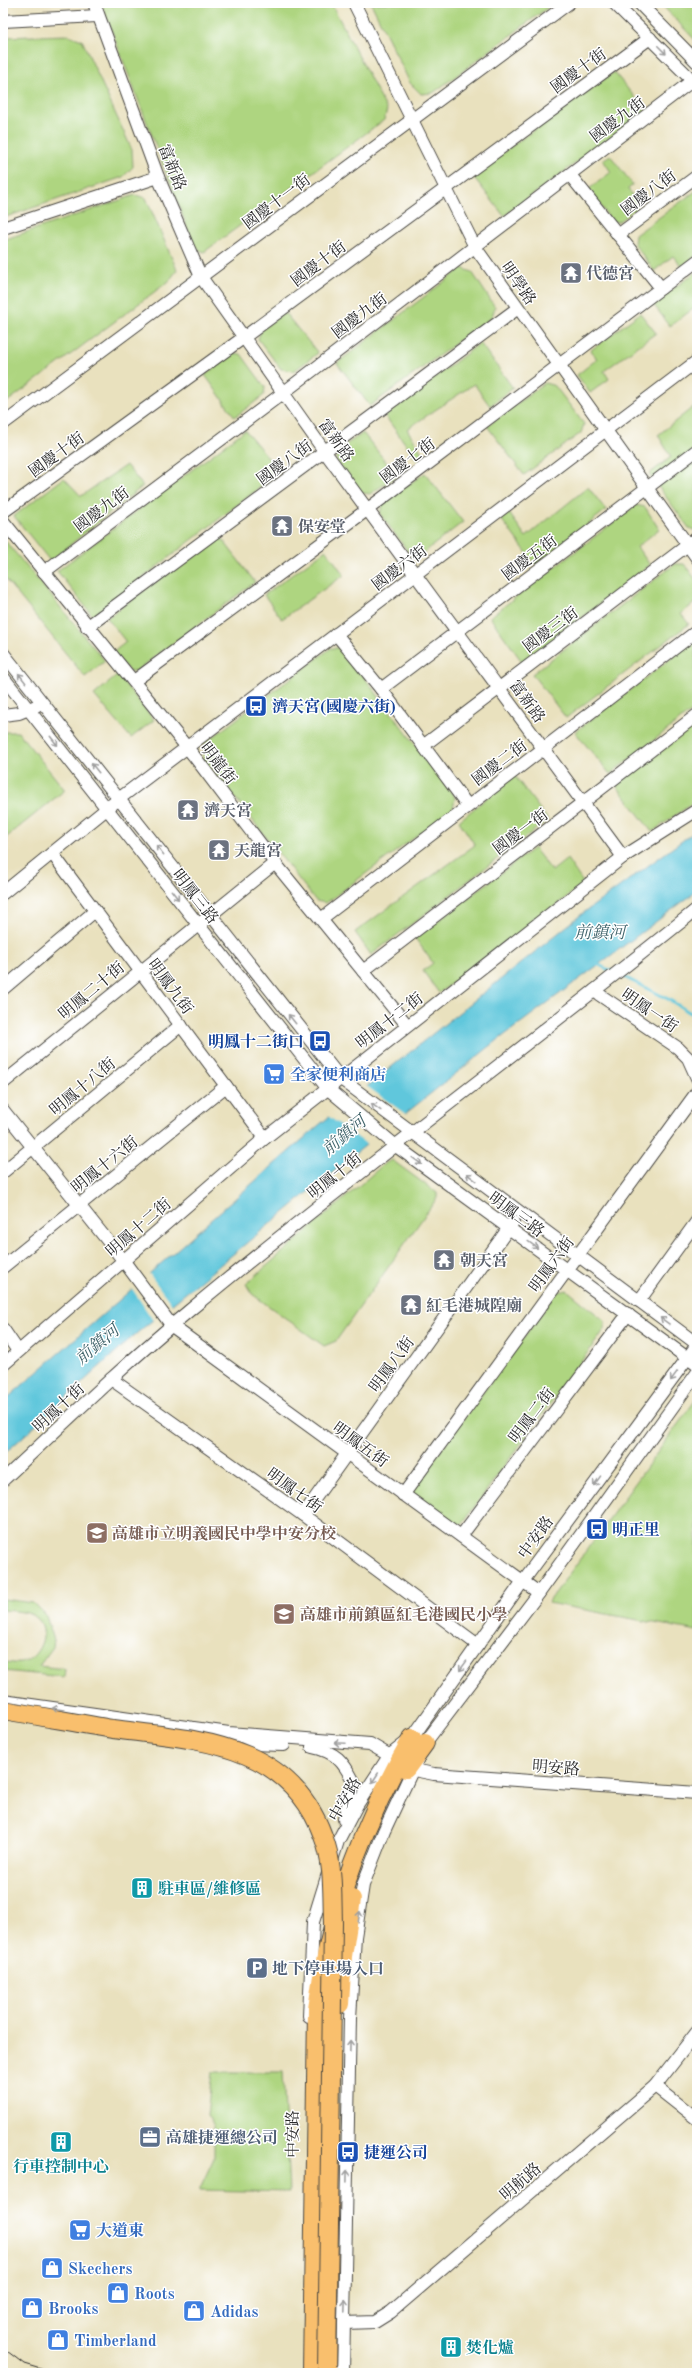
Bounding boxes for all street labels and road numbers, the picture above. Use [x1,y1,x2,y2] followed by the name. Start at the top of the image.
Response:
[547,45,610,97] street label: 國慶十街
[587,93,649,146] street label: 國慶九街
[155,142,189,193] street label: 富新路
[618,166,680,219] street label: 國慶八街
[239,171,314,233] street label: 國慶十一街
[288,237,350,290] street label: 國慶十街
[497,259,539,308] street label: 明學路
[329,289,391,342] street label: 國慶九街
[315,416,358,465] street label: 富新路
[25,429,88,481] street label: 國慶十街
[377,434,439,487] street label: 國慶七街
[253,437,316,489] street label: 國慶八街
[71,483,133,536] street label: 國慶九街
[499,531,561,584] street label: 國慶五街
[369,541,431,594] street label: 國慶六街
[520,603,582,656] street label: 國慶三街
[506,677,549,726] street label: 富新路
[469,736,531,789] street label: 國慶二街
[196,739,240,788] street label: 明龍街
[490,805,552,858] street label: 國慶一街
[168,866,222,927] street label: 明鳳三路
[144,956,197,1018] street label: 明鳳九街
[55,958,128,1023] street label: 明鳳二十街
[618,985,681,1036] street label: 明鳳一街
[353,989,427,1053] street label: 明鳳十二街
[46,1054,119,1119] street label: 明鳳十八街
[68,1133,141,1197] street label: 明鳳十六街
[304,1149,365,1203] street label: 明鳳十街
[485,1189,548,1241] street label: 明鳳三路
[103,1195,175,1261] street label: 明鳳十二街
[526,1233,578,1296] street label: 明鳳六街
[366,1333,418,1396] street label: 明鳳八街
[29,1379,88,1436] street label: 明鳳十街
[505,1385,558,1447] street label: 明鳳二街
[329,1419,392,1471] street label: 明鳳五街
[263,1465,326,1517] street label: 明鳳七街
[514,1513,557,1562] street label: 中安路
[531,1757,581,1779] street label: 明安路
[325,1774,365,1825] street label: 中安路
[284,2110,302,2158] street label: 中安路
[497,2159,545,2204] street label: 明航路

